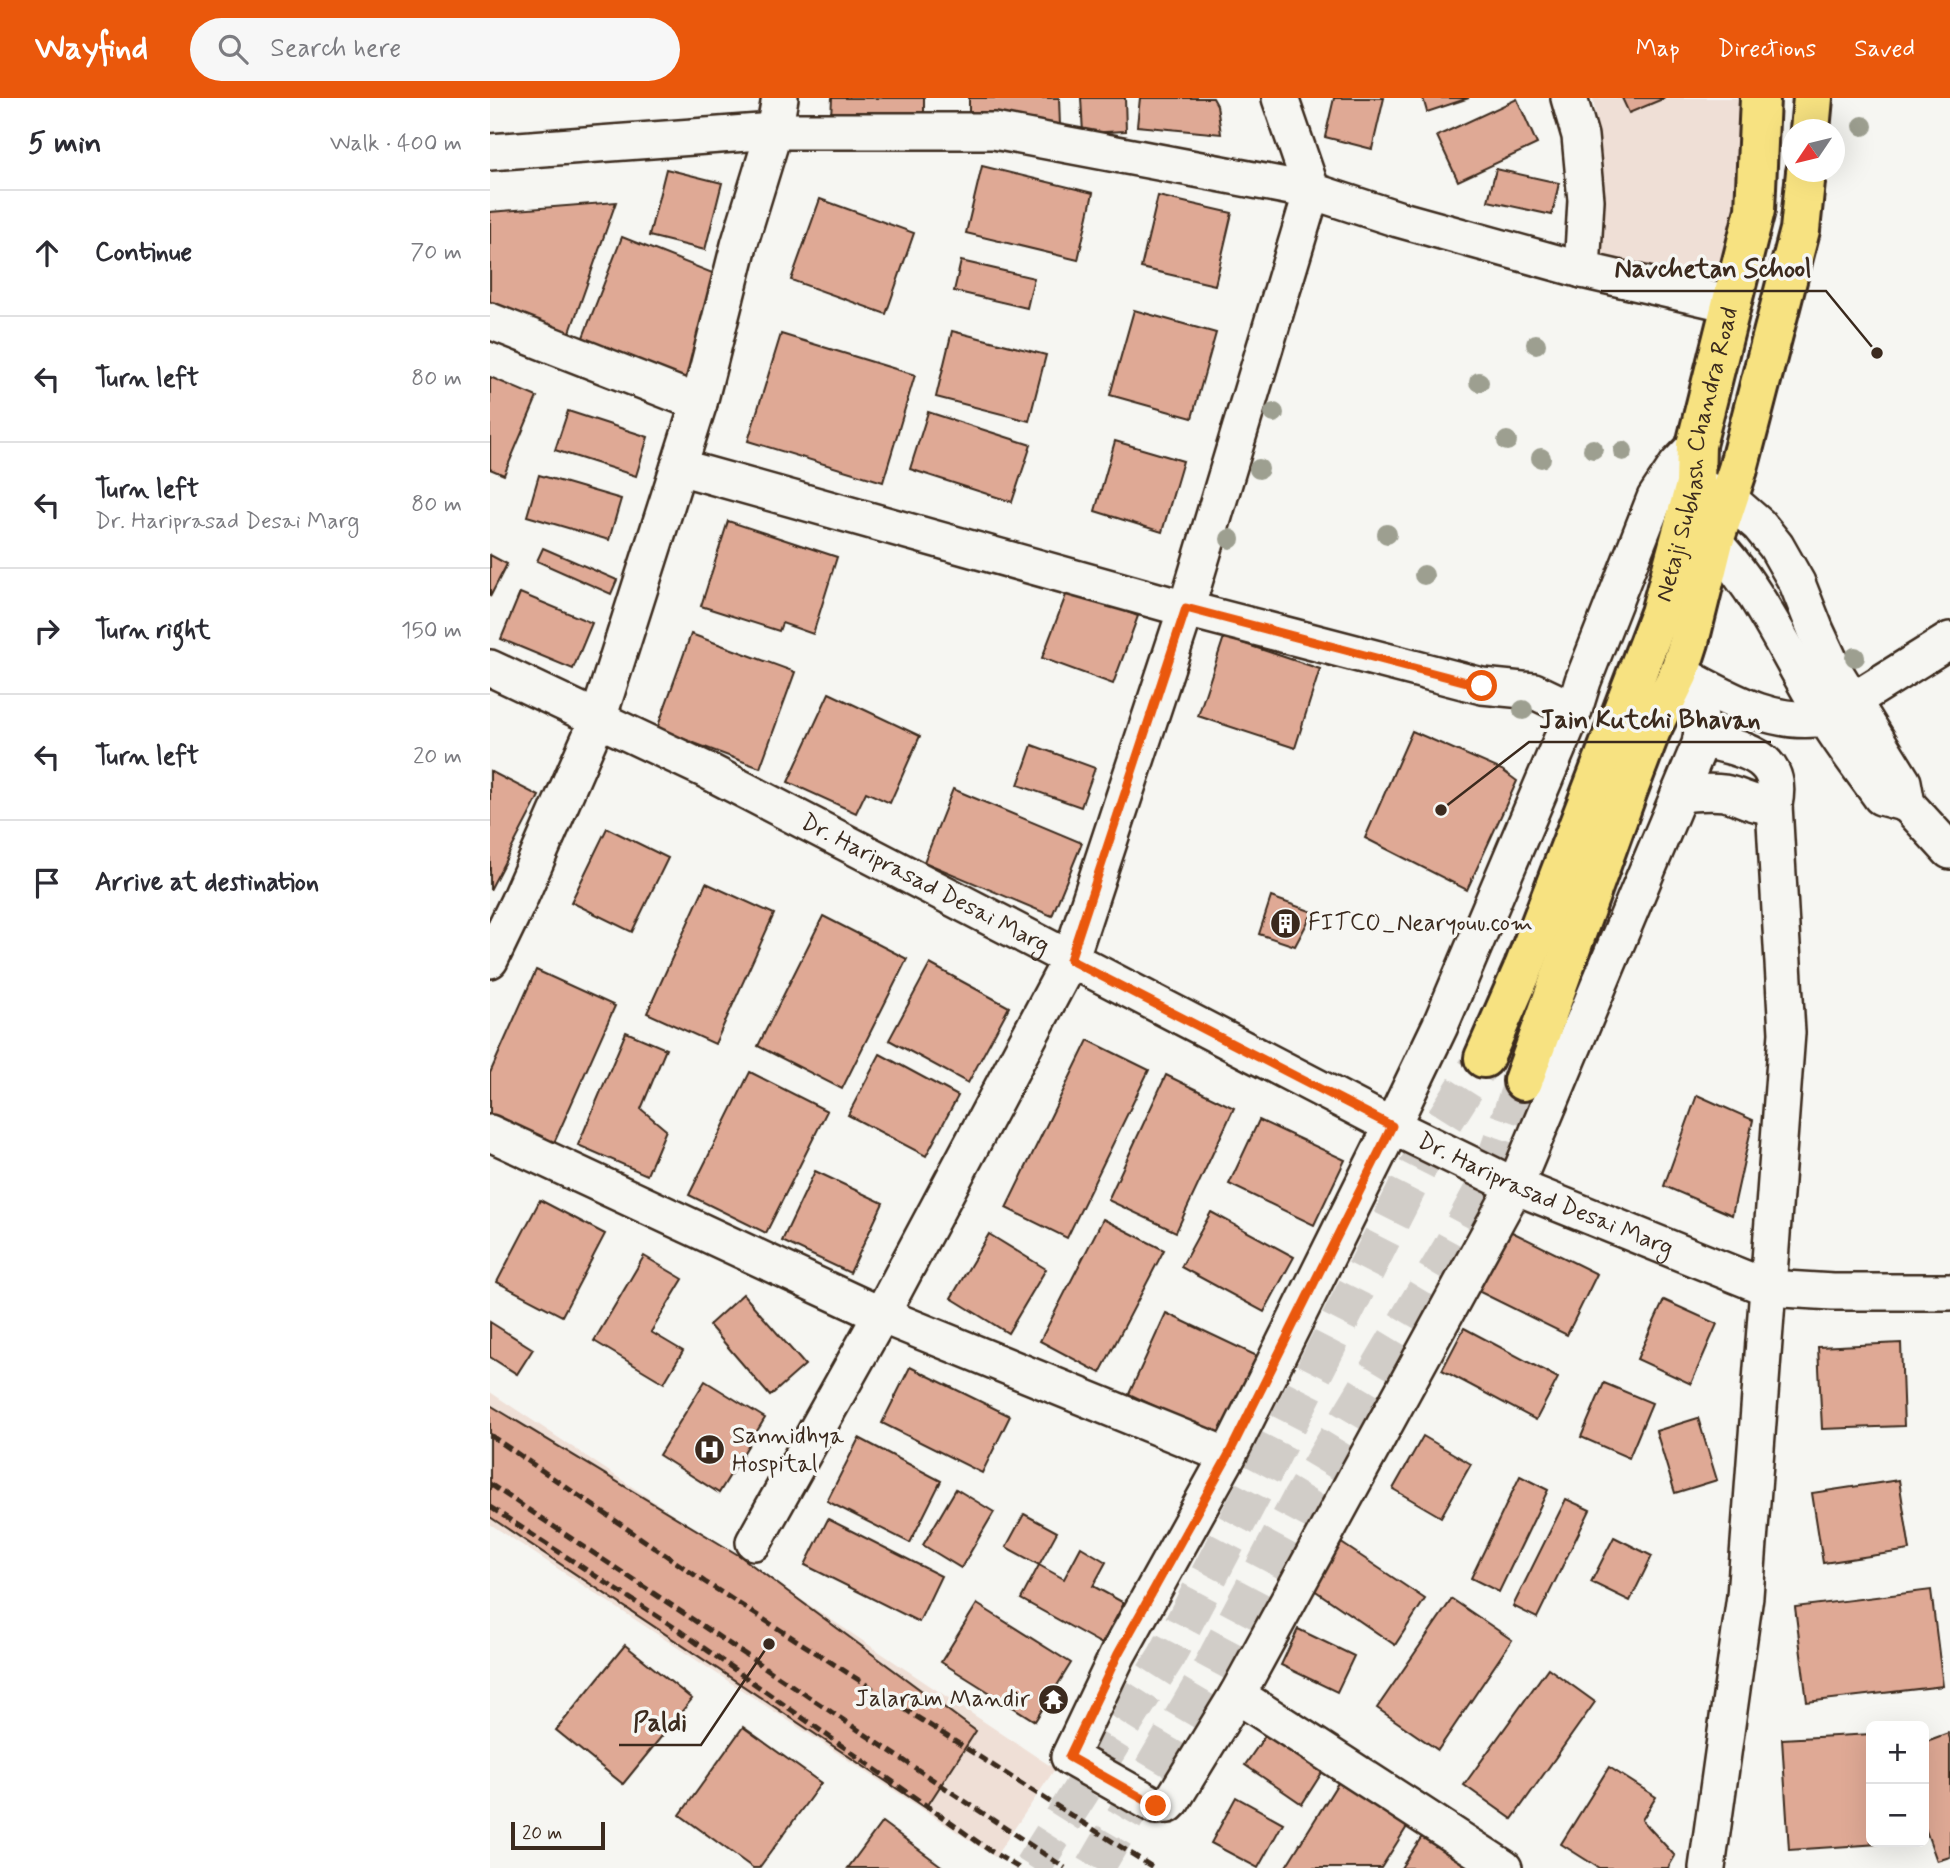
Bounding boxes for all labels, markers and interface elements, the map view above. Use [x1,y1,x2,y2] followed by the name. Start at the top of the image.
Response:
[190,18,680,81] search box
[35,27,148,71] text: Wayfind
[214,30,252,68] icon: search
[270,32,401,66] text: Search here
[1636,34,1680,65] text: Map
[1718,34,1816,65] text: Directions
[1854,34,1915,65] text: Saved
[1782,119,1845,182] north arrow
[28,124,102,163] text: 5 min
[330,129,462,159] text: Walk · 400 m
[28,234,66,272] icon: ahead
[95,236,192,270] text: Continue
[410,238,462,268] text: 70 m
[1601,244,1826,291] callout: Navchetan School
[1614,253,1812,287] text: Navchetan School
[1648,304,1746,605] street label: Netaji Subhash Chandra Road
[28,360,66,398] icon: left
[95,362,199,396] text: Turn left
[411,364,462,394] text: 80 m
[95,473,199,507] text: Turn left
[28,486,66,524] icon: left
[411,490,462,520] text: 80 m
[95,507,359,537] text: Dr. Hariprasad Desai Marg
[28,612,66,650] icon: right
[95,614,211,648] text: Turn right
[401,616,462,646] text: 150 m
[1466,670,1497,701] route start
[1529,695,1771,742] callout: Jain Kutchi Bhavan
[1539,704,1761,738] text: Jain Kutchi Bhavan
[28,738,66,776] icon: left
[95,740,199,774] text: Turn left
[413,742,462,772] text: 20 m
[796,807,1055,963] street label: Dr. Hariprasad Desai Marg
[28,864,66,902] icon: arrive
[95,866,319,900] text: Arrive at destination
[1268,906,1302,940] building icon: FITCO_Nearyouu.com
[1308,908,1533,939] place label: FITCO_Nearyouu.com
[1412,1125,1678,1266] street label: Dr. Hariprasad Desai Marg
[732,1421,844,1480] place label: Sannidhya Hospital
[692,1433,726,1467] hospital icon: Sannidhya Hospital
[1036,1682,1070,1716] temple icon: Jalaram Mandir
[855,1684,1030,1715] place label: Jalaram Mandir
[619,1698,701,1745] callout: Paldi
[633,1707,687,1741] text: Paldi
[1866,1721,1929,1847] map controls
[1866,1721,1929,1784] button: +
[1866,1784,1929,1847] button: −
[1140,1790,1171,1821] route end
[511,1819,606,1851] scale bar
[522,1821,562,1846] text: 20 m

